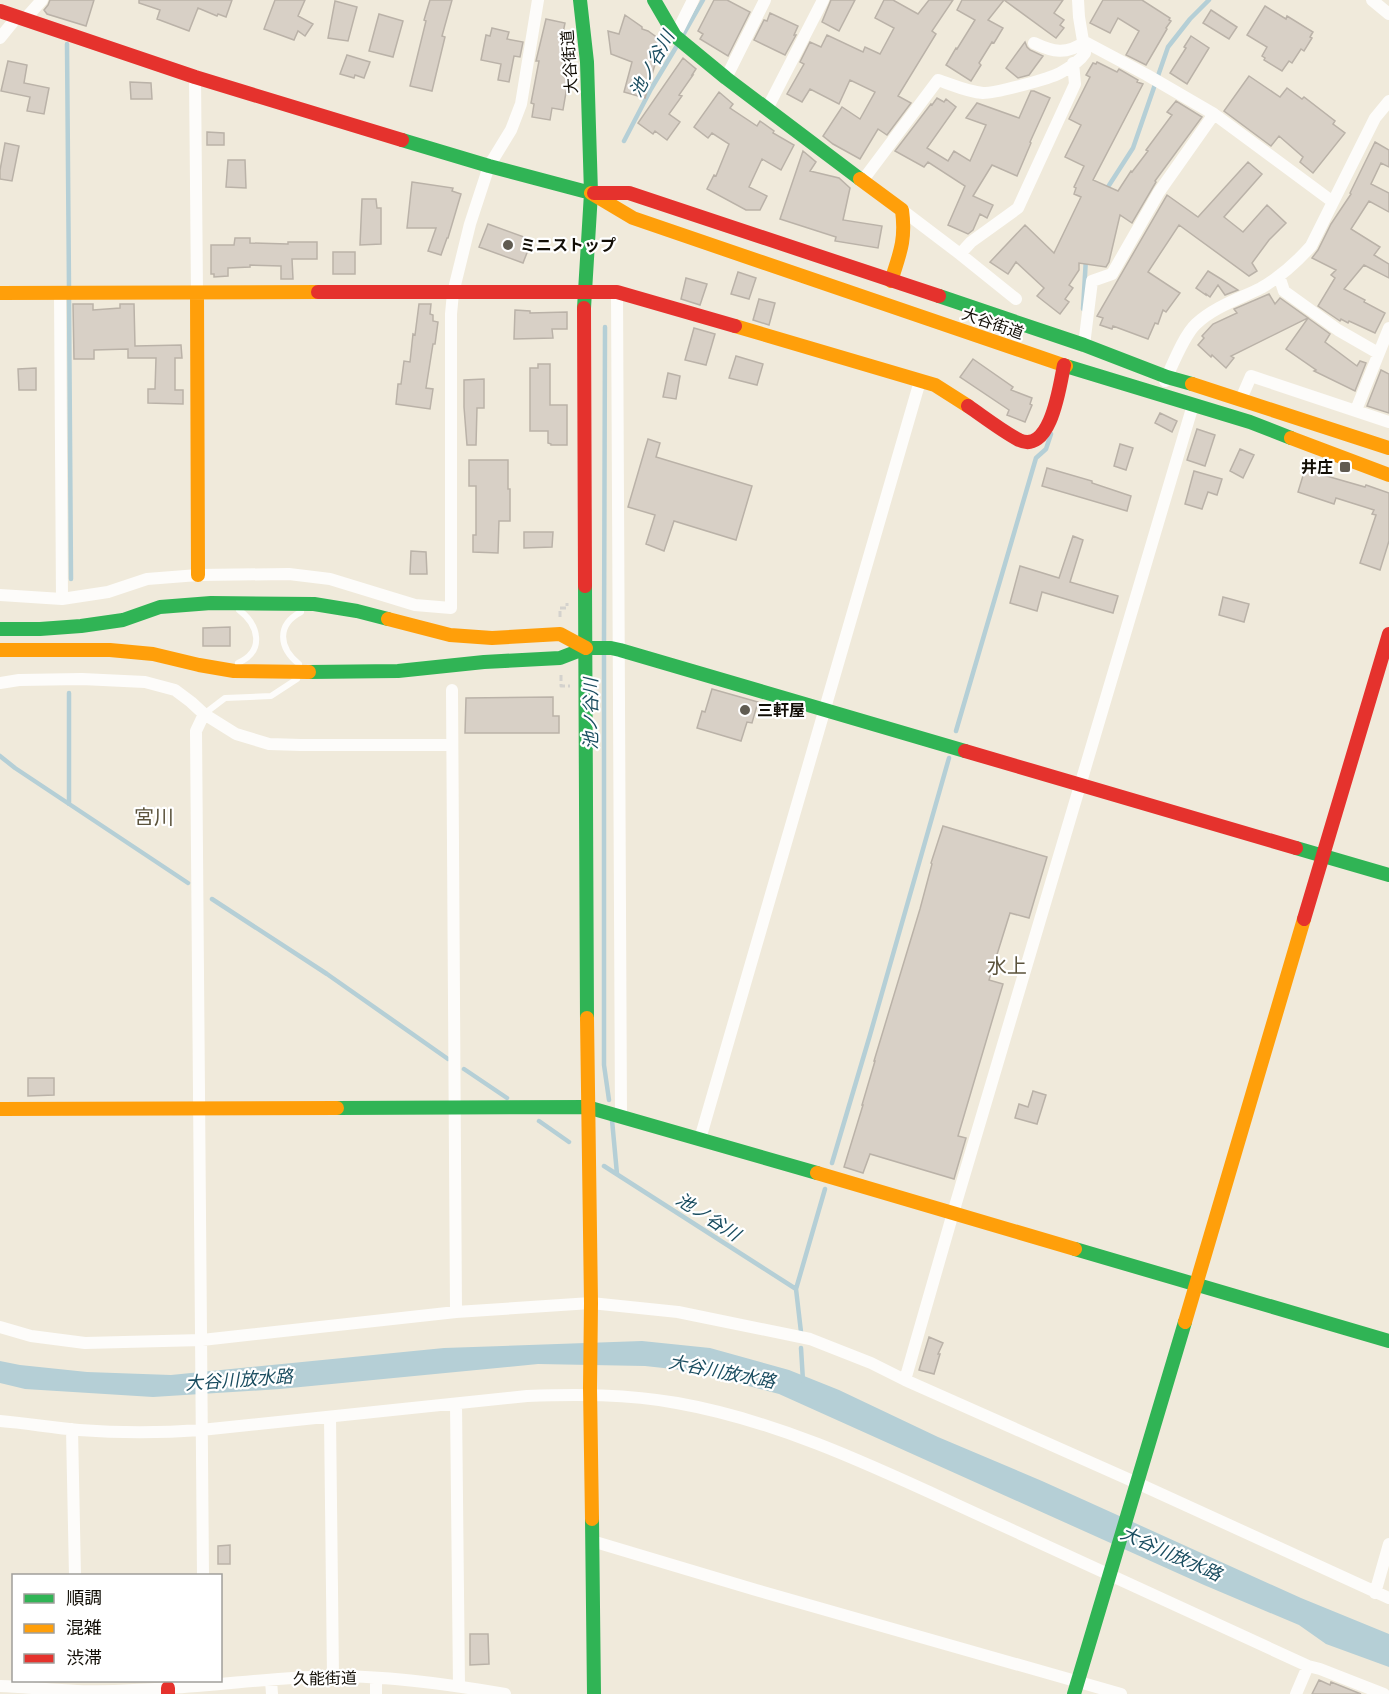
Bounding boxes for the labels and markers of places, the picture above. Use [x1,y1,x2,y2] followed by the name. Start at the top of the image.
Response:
[520,237,616,254] place label: ミニストップ
[501,238,515,252] marker: ミニストップ
[1301,458,1333,476] place label: 井庄
[1338,460,1352,474] marker: 井庄
[757,702,805,719] place label: 三軒屋
[738,703,752,717] marker: 三軒屋

